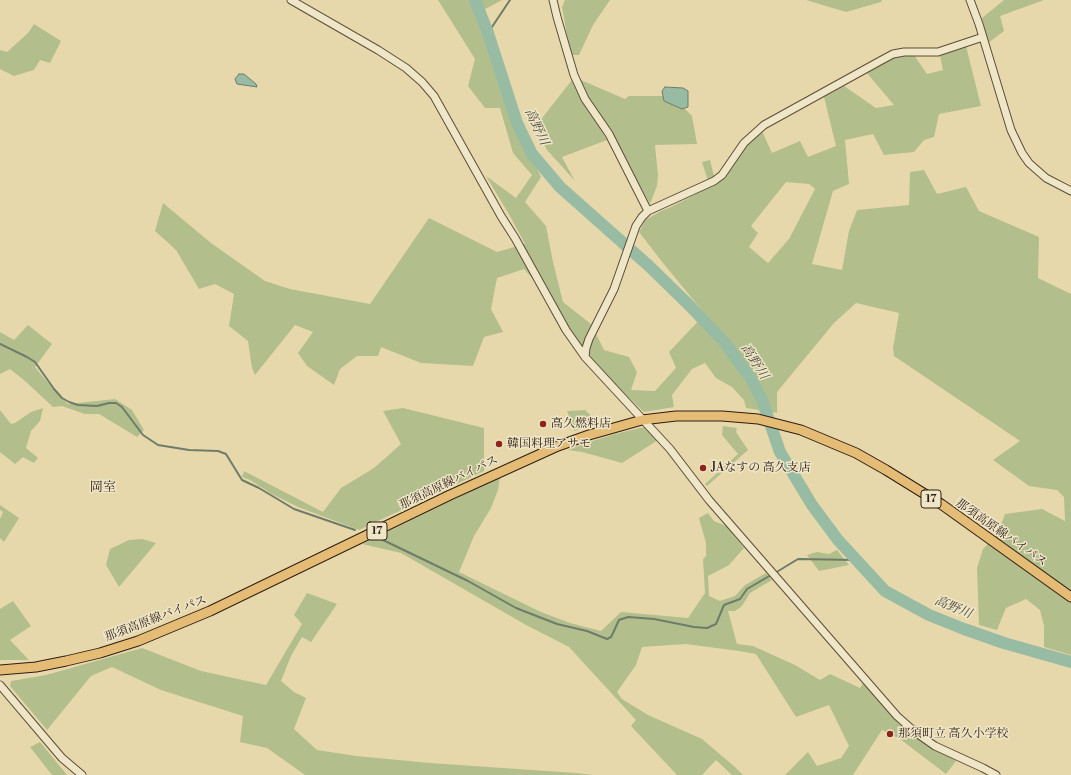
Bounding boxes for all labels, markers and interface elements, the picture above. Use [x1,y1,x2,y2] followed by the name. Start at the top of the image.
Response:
[521,106,551,148] water label: 高野川
[737,341,771,383] water label: 高野川
[551,417,611,431] place label: 高久燃料店
[538,419,548,429] marker: 高久燃料店
[507,437,591,451] place label: 韓国料理アサモ
[494,439,504,449] marker: 韓国料理アサモ
[397,453,501,513] street label: 那須高原線バイパス
[711,461,811,475] place label: JAなすの 高久支店
[698,463,708,473] marker: JAなすの 高久支店
[90,480,116,496] district label: 岡室
[921,490,941,508] road number: 17
[953,496,1049,570] street label: 那須高原線バイパス
[367,522,387,540] road number: 17
[103,593,209,645] street label: 那須高原線バイパス
[932,593,974,623] water label: 高野川
[898,727,1008,741] place label: 那須町立 高久小学校
[885,729,895,739] marker: 那須町立 高久小学校

